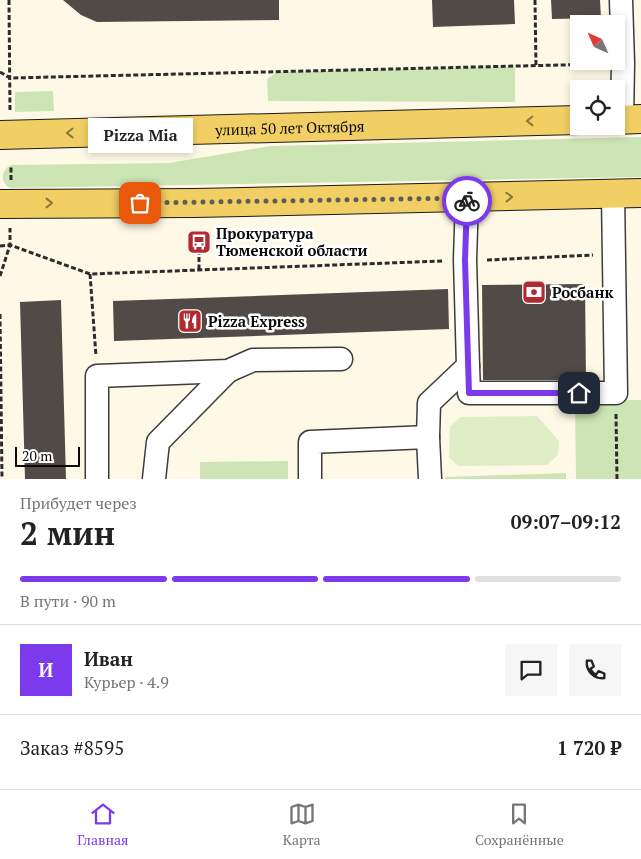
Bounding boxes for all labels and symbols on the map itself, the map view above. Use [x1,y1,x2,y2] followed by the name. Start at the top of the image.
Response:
[570,15,625,70] north arrow
[214,116,365,139] street label: улица 50 лет Октября
[526,116,534,127] one-way arrow
[88,118,192,153] callout: Pizza Mia
[66,128,74,138] one-way arrow
[442,176,492,226] courier
[119,182,161,224] pin
[505,191,513,202] one-way arrow
[45,198,53,208] one-way arrow
[216,223,368,260] place label: Прокуратура Тюменской области
[186,229,212,255] bus stop icon: Прокуратура Тюменской области
[521,279,547,305] bank icon: Росбанк
[552,282,613,302] place label: Росбанк
[177,308,203,334] restaurant icon: Pizza Express
[208,311,305,331] place label: Pizza Express
[558,372,600,414] pin
[15,444,80,467] scale bar

